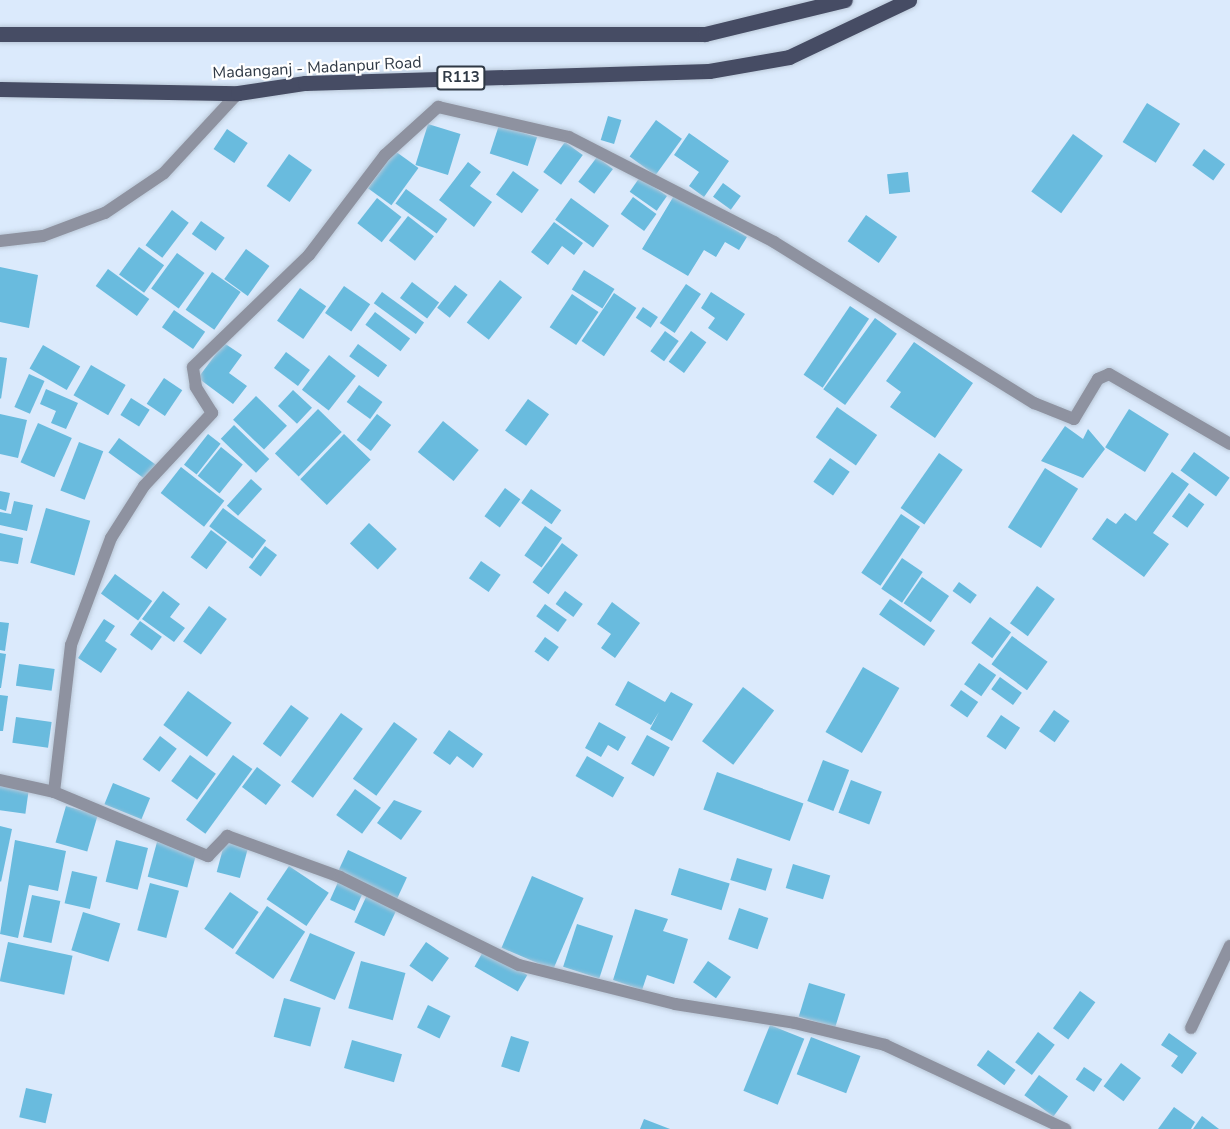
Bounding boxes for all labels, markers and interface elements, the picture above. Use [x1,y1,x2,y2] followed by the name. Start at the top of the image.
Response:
[212,53,422,83] street label: Madanganj - Madanpur Road
[436,66,486,90] road number: R113

